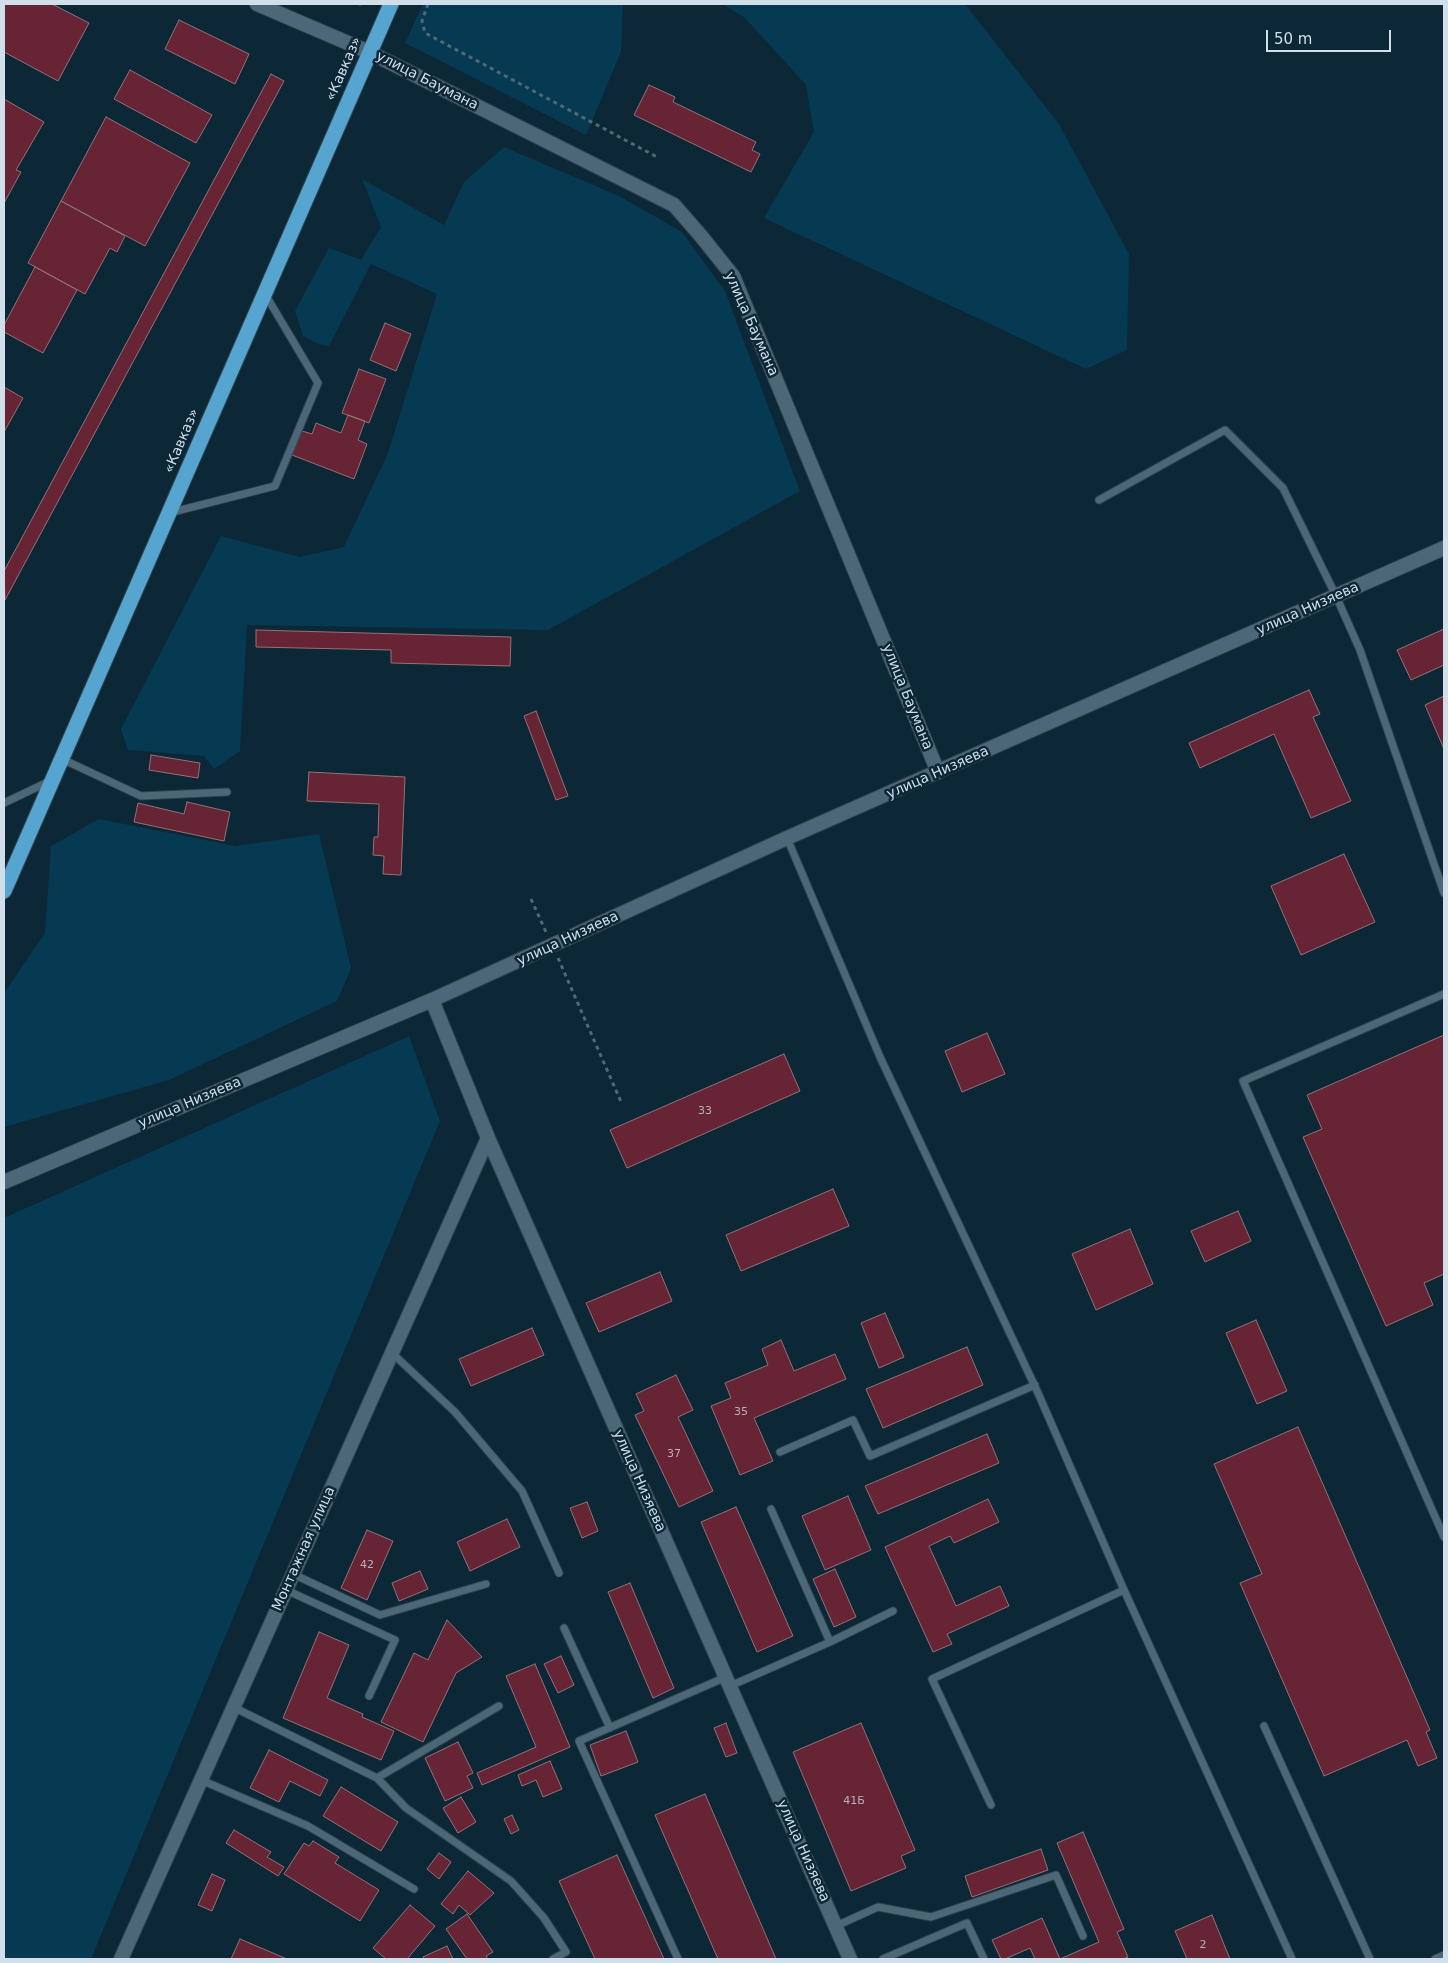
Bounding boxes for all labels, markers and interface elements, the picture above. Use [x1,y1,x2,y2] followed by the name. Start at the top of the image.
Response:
[1268,20,1393,52] scale bar
[1274,30,1312,48] text: 50 m
[322,34,366,104] street label: «Кавказ»
[373,48,481,114] street label: улица Баумана
[721,269,781,379] street label: улица Баумана
[161,406,203,476] street label: «Кавказ»
[1254,579,1362,639] street label: улица Низяева
[878,642,936,752] street label: улица Баумана
[884,743,992,803] street label: улица Низяева
[515,908,621,970] street label: улица Низяева
[136,1074,244,1132] street label: улица Низяева
[698,1104,712,1118] house number: 33
[734,1405,748,1419] house number: 35
[609,1427,669,1535] street label: улица Низяева
[667,1447,681,1461] house number: 37
[269,1484,339,1614] street label: Монтажная улица
[360,1558,374,1572] house number: 42
[843,1794,865,1808] house number: 41Б
[773,1797,833,1905] street label: улица Низяева
[1200,1938,1206,1952] house number: 2

